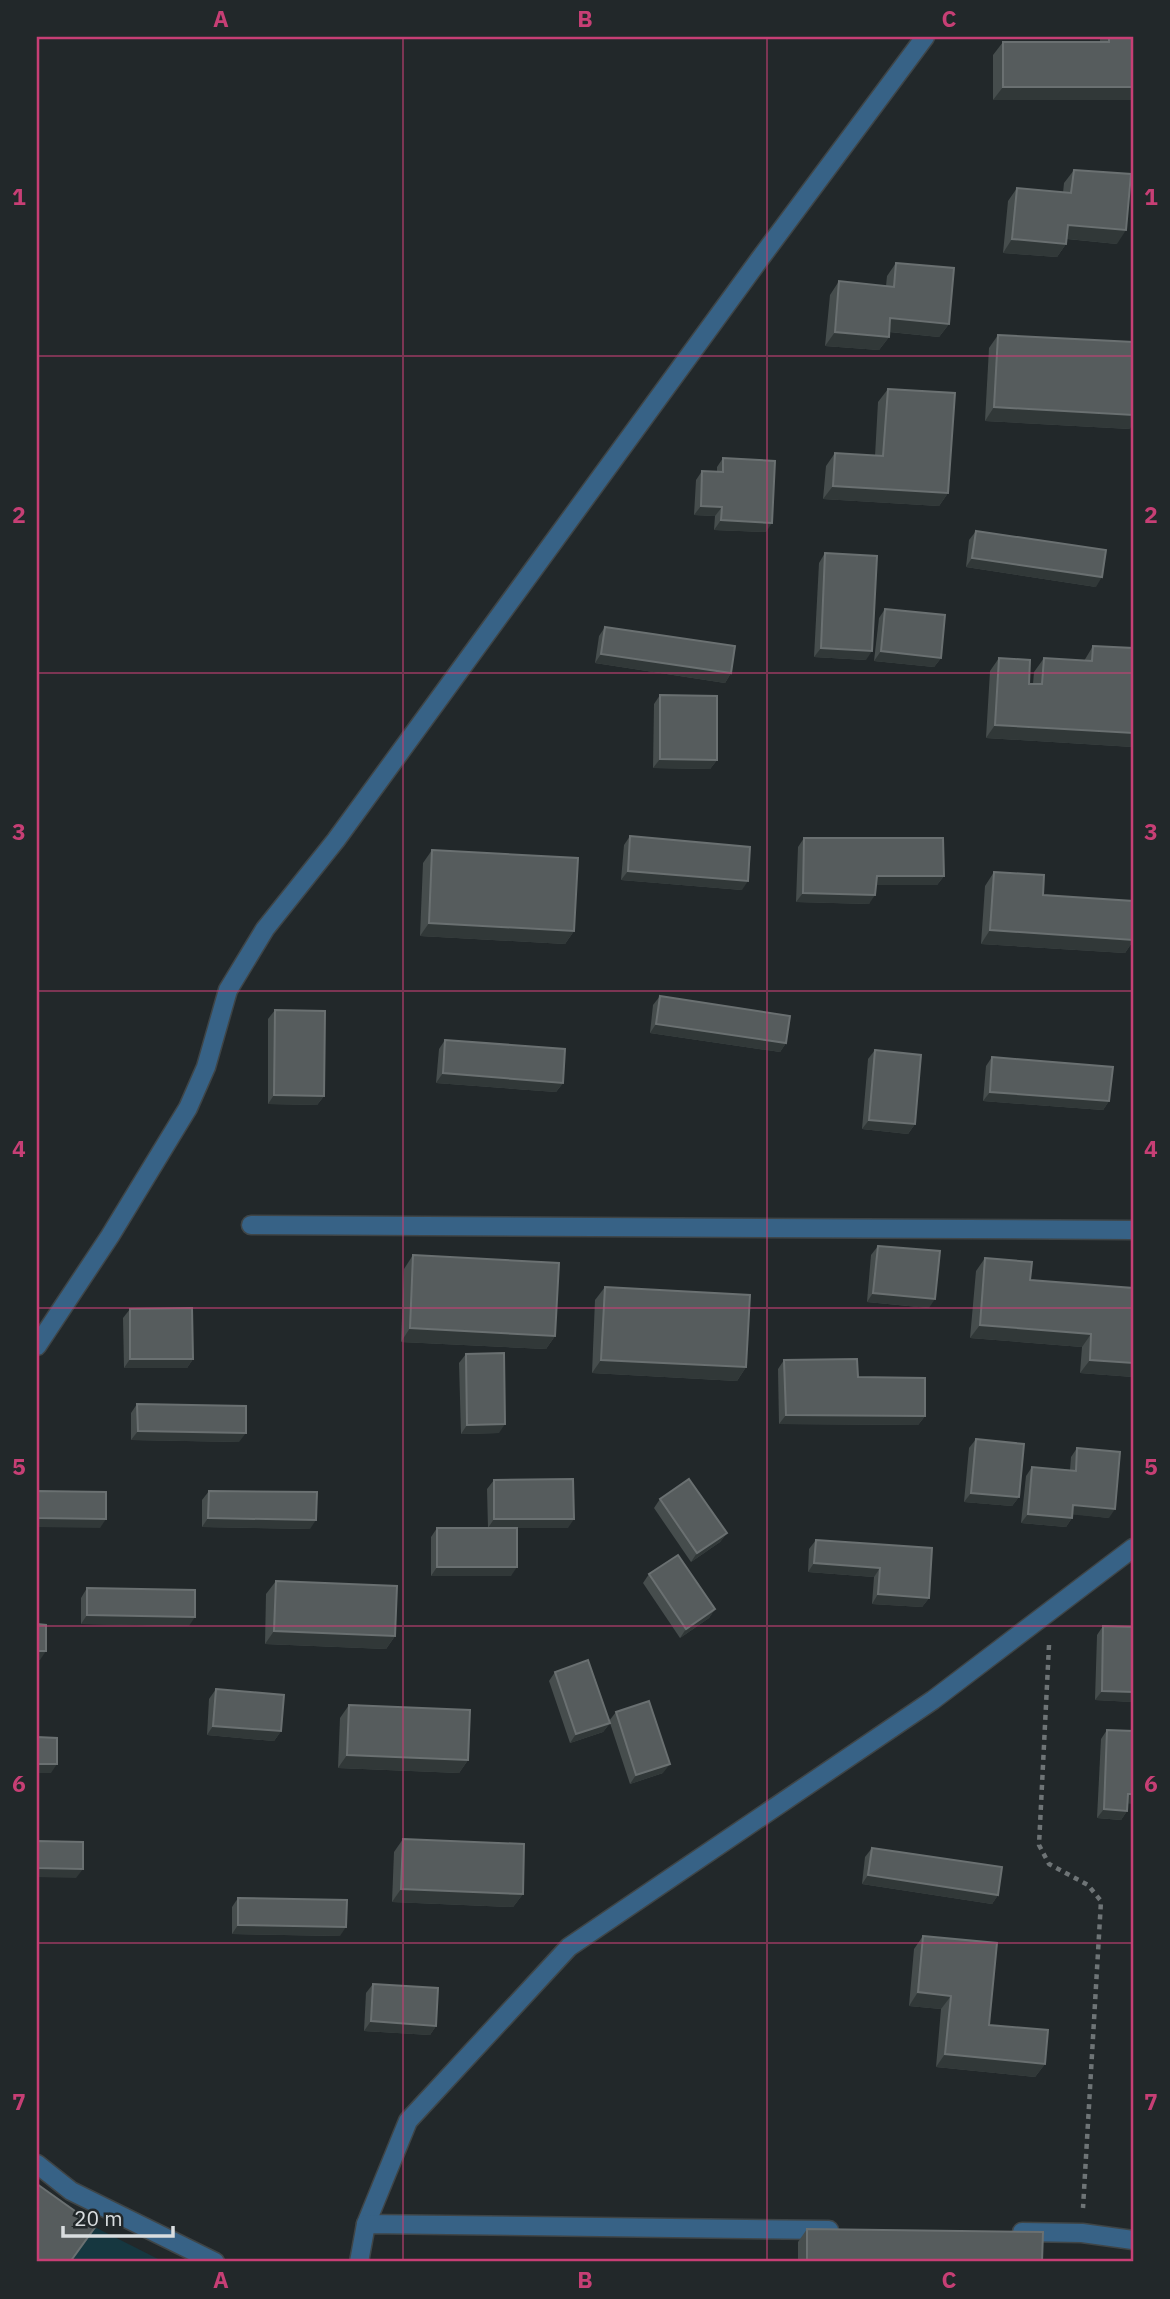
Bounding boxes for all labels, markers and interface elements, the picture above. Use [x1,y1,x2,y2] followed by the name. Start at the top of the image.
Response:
[213,3,229,33] text: A
[577,3,593,33] text: B
[942,3,957,33] text: C
[12,181,26,211] text: 1
[1144,181,1158,211] text: 1
[12,499,26,529] text: 2
[1144,499,1158,529] text: 2
[12,816,26,846] text: 3
[1144,816,1158,846] text: 3
[12,1133,26,1163] text: 4
[1144,1133,1158,1163] text: 4
[12,1451,26,1481] text: 5
[1144,1451,1158,1481] text: 5
[12,1768,26,1798] text: 6
[1144,1768,1158,1798] text: 6
[12,2086,26,2116] text: 7
[1144,2086,1158,2116] text: 7
[63,2194,173,2238] scale bar
[74,2204,123,2232] text: 20 m
[213,2264,229,2294] text: A
[577,2264,593,2294] text: B
[942,2264,957,2294] text: C

